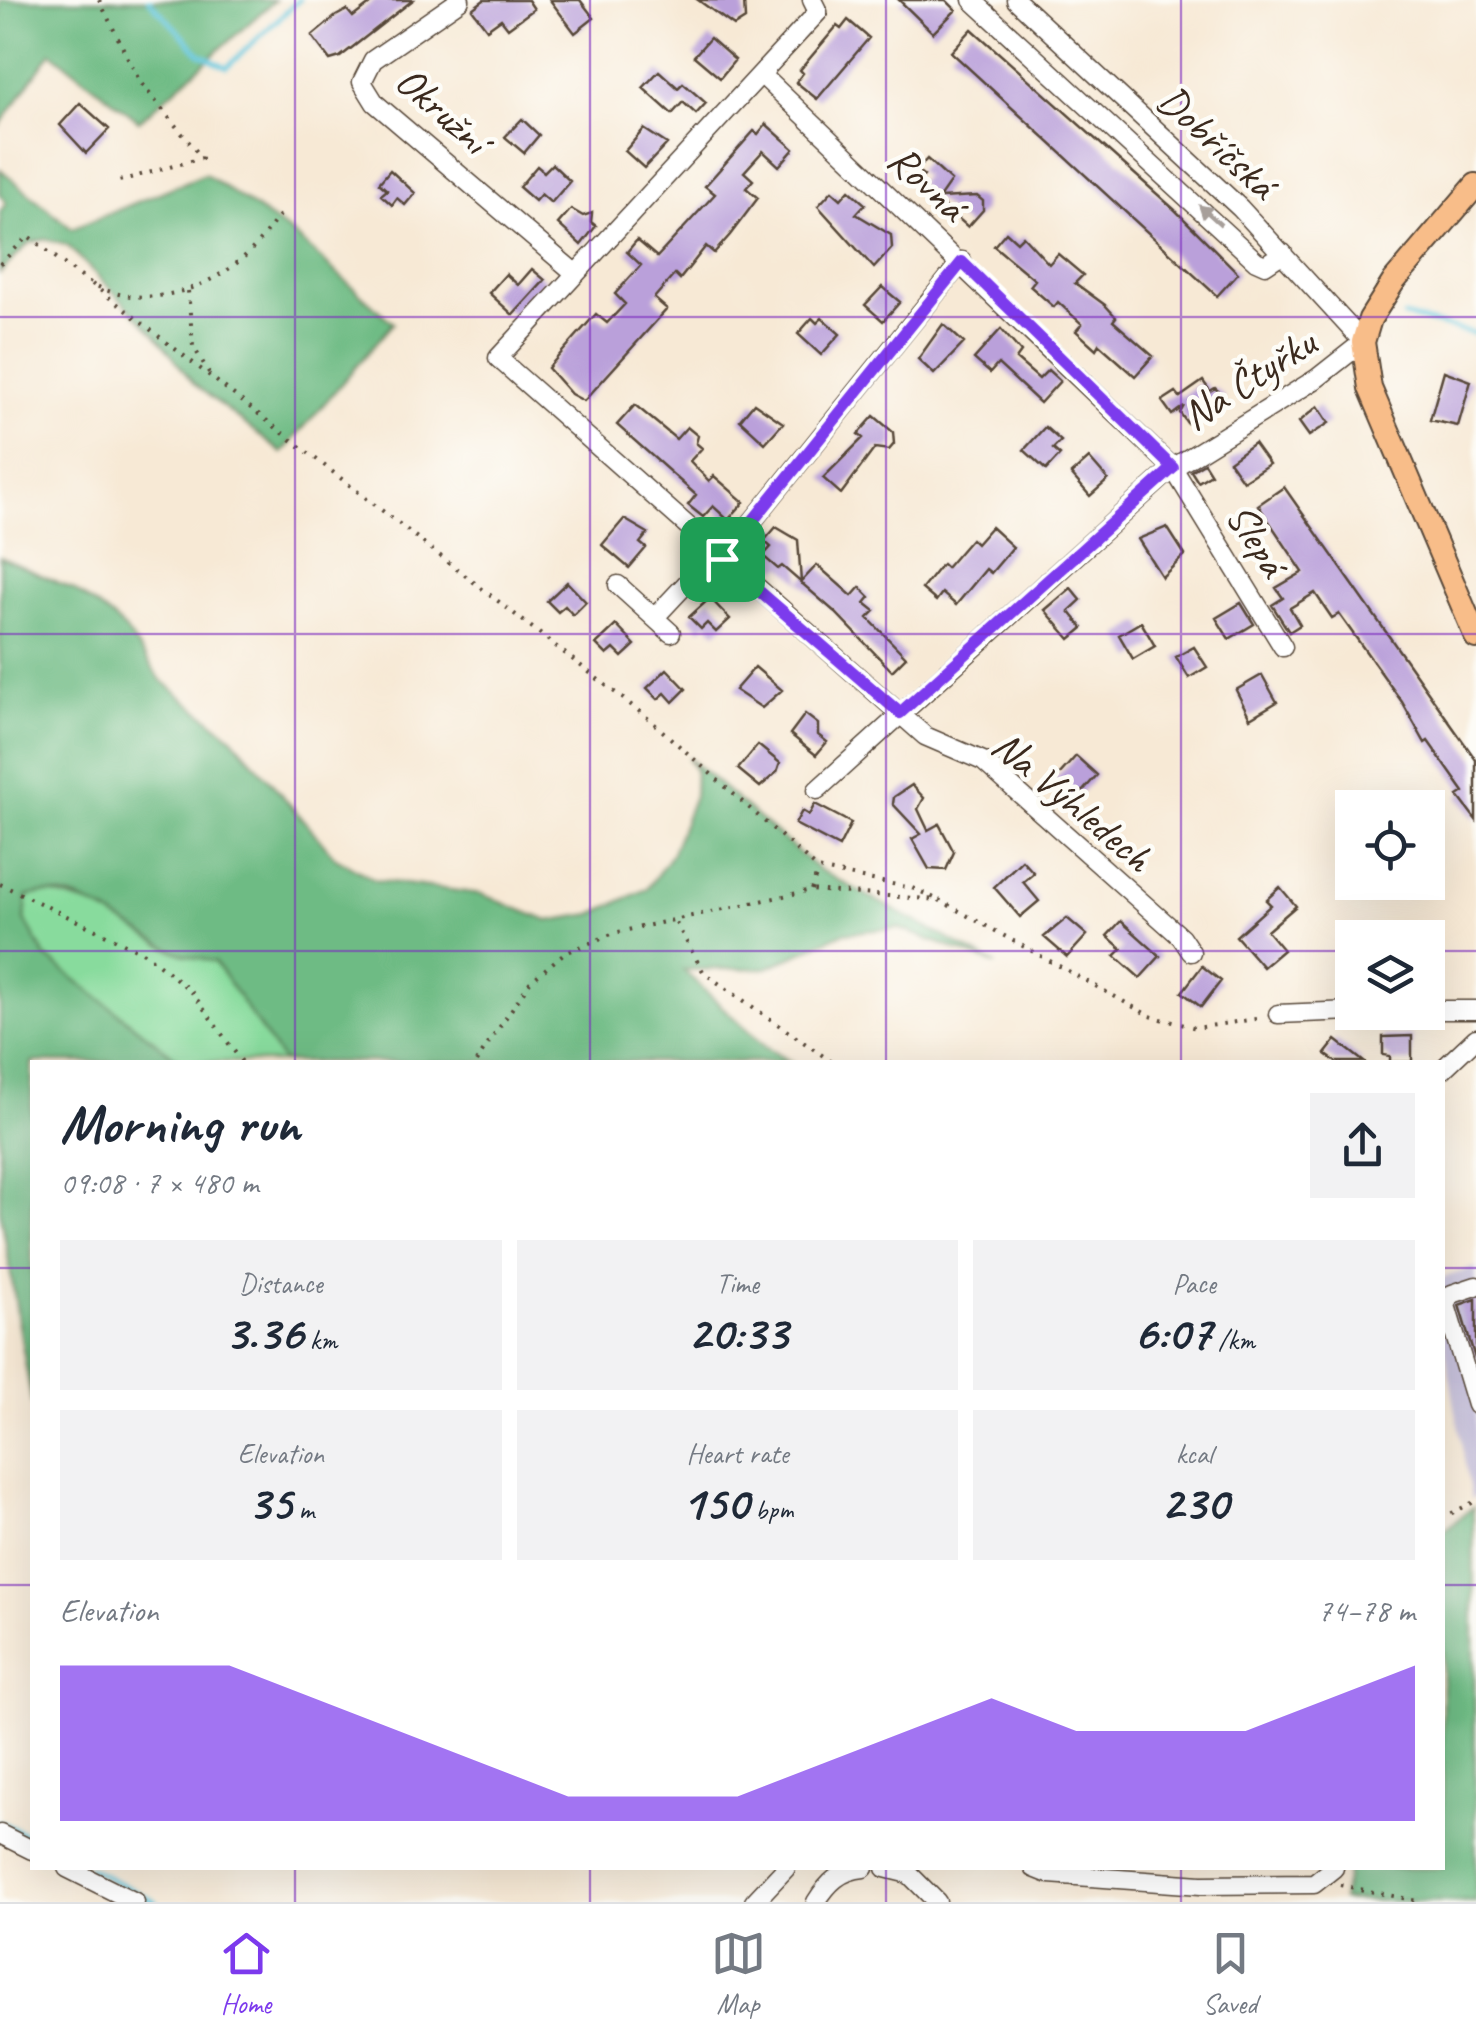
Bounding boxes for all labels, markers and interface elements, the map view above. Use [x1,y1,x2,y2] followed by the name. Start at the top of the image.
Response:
[384,55,506,171] street label: Okružní
[1146,74,1290,213] street label: Dobříčská
[877,134,980,235] street label: Rovná
[1198,205,1223,227] one-way arrow
[1172,315,1328,442] street label: Na Čtyřku
[1214,493,1301,589] street label: Slepá
[680,517,765,602] pin
[695,532,750,587] icon: arrive
[981,719,1164,885] street label: Na Výhledech
[1335,790,1445,1030] map controls
[1335,790,1445,900] button: locate
[1335,920,1445,1030] button: layers
[60,1089,300,1159] text: Morning run
[1310,1093,1415,1198] button: share
[60,1162,258,1203] text: 09:08 · 7 × 480 m
[239,1266,323,1301] text: Distance
[716,1266,759,1301] text: Time
[1173,1266,1216,1301] text: Pace
[225,1301,303,1364] text: 3.36
[688,1301,787,1364] text: 20:33
[1133,1301,1212,1364] text: 6:07
[303,1322,337,1357] text: km
[1212,1322,1255,1357] text: /km
[238,1436,324,1471] text: Elevation
[686,1436,789,1471] text: Heart rate
[1176,1436,1213,1471] text: kcal
[247,1471,292,1534] text: 35
[682,1471,748,1534] text: 150
[1160,1471,1228,1534] text: 230
[292,1492,314,1527] text: m
[748,1492,793,1527] text: bpm
[60,1590,158,1631] text: Elevation
[1317,1590,1415,1631] text: 74–78 m
[219,1926,274,2021] tab: Home
[711,1926,766,2021] tab: Map
[1203,1926,1258,2021] tab: Saved

